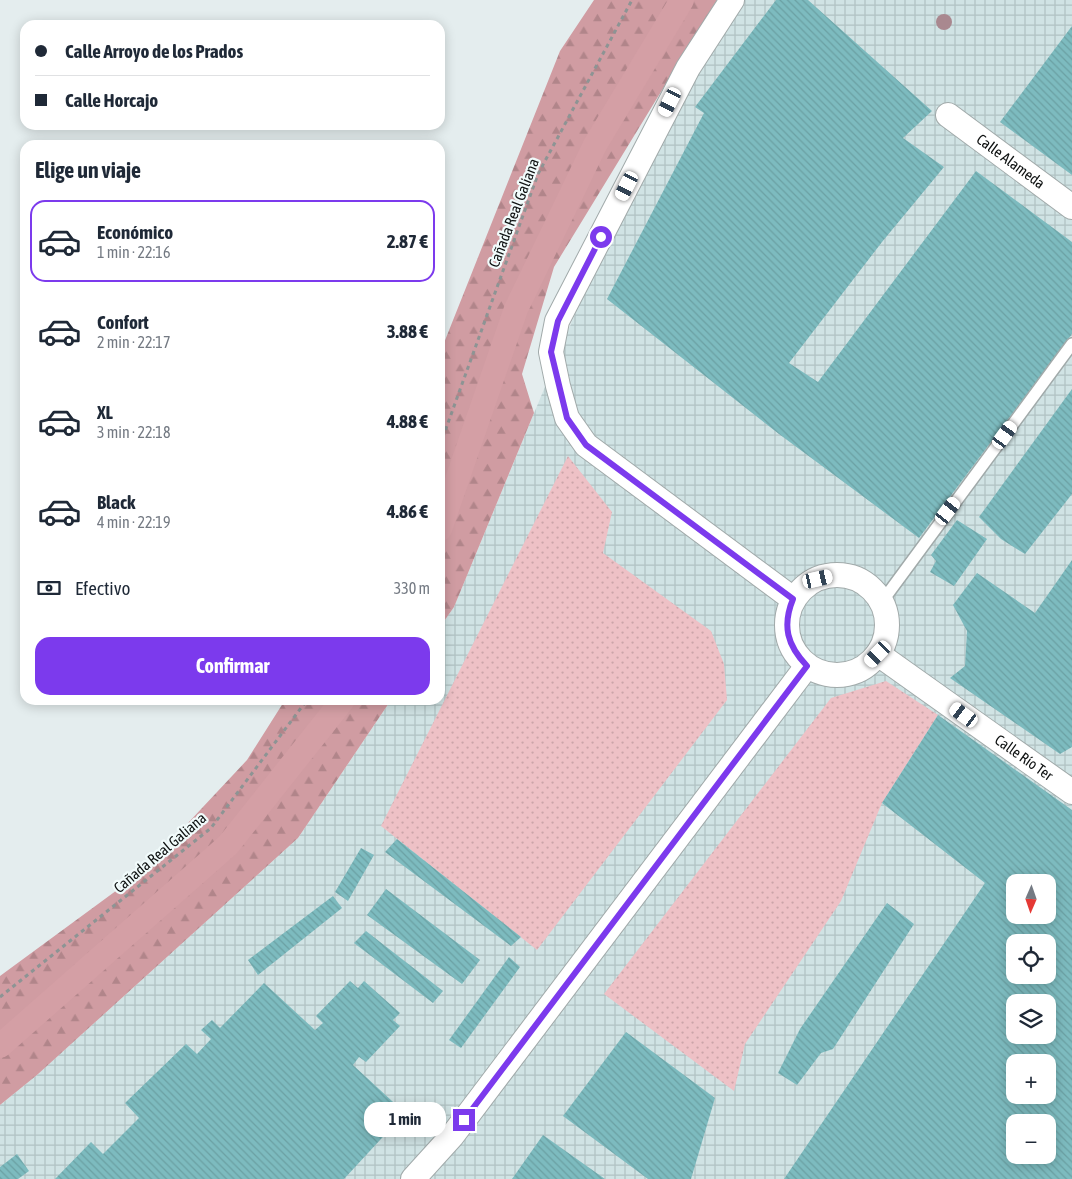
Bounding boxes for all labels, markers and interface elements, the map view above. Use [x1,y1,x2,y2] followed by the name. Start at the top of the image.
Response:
[65,40,243,62] text: Calle Arroyo de los Prados
[656,85,683,119] car
[65,89,158,111] text: Calle Horcajo
[974,130,1048,192] street label: Calle Alameda
[485,156,542,270] street label: Cañada Real Galiana
[35,157,141,183] text: Elige un viaje
[613,169,640,203] car
[37,219,82,264] icon: car
[97,221,173,243] text: Económico
[590,226,612,248] route start
[387,230,428,252] text: 2.87 €
[97,243,170,261] text: 1 min · 22:16
[37,309,82,354] icon: car
[97,311,149,333] text: Confort
[387,320,428,342] text: 3.88 €
[97,333,170,351] text: 2 min · 22:17
[37,399,82,444] icon: car
[97,401,113,423] text: XL
[387,410,428,432] text: 4.88 €
[990,418,1019,452] car
[97,423,170,441] text: 3 min · 22:18
[37,489,82,534] icon: car
[97,491,135,513] text: Black
[932,495,963,527] car
[387,500,428,522] text: 4.86 €
[97,513,170,531] text: 4 min · 22:19
[801,568,834,590] car
[35,574,63,602] icon: cash
[75,577,130,599] text: Efectivo
[394,579,430,597] text: 330 m
[35,637,430,695] button: Confirmar
[862,638,893,670] car
[947,700,980,730] car
[992,731,1057,784] street label: Calle Río Ter
[110,809,209,896] street label: Cañada Real Galiana
[1006,874,1056,924] north arrow
[1006,874,1056,1164] map controls
[1006,934,1056,984] button: locate
[1006,994,1056,1044] button: layers
[1006,1054,1056,1104] button: +
[364,1102,446,1138] callout: 1 min
[453,1109,475,1131] route end
[389,1110,421,1128] text: 1 min
[1006,1114,1056,1164] button: −

